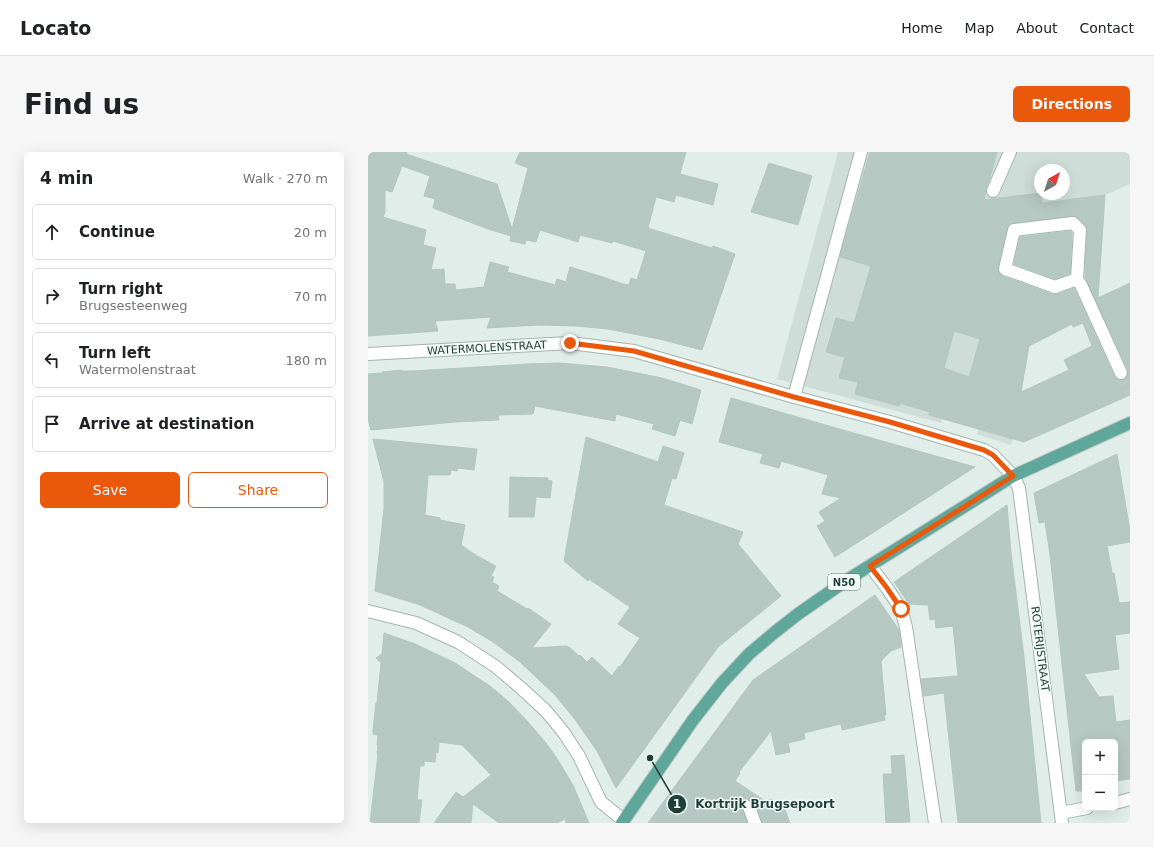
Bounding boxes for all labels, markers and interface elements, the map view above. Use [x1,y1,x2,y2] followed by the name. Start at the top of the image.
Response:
[20,17,91,39] text: Locato
[901,20,943,36] text: Home
[965,20,994,36] text: Map
[1016,20,1058,36] text: About
[1080,20,1134,36] text: Contact
[1013,86,1130,122] button: Directions
[24,88,139,121] text: Find us
[1034,164,1070,200] north arrow
[40,168,93,188] text: 4 min
[243,171,328,186] text: Walk · 270 m
[41,221,63,243] icon: ahead
[79,223,155,241] text: Continue
[294,225,327,240] text: 20 m
[79,280,163,298] text: Turn right
[41,285,63,307] icon: right
[294,289,327,304] text: 70 m
[79,298,188,313] text: Brugsesteenweg
[561,334,579,352] route end
[427,338,547,358] street label: WATERMOLENSTRAAT
[79,344,151,362] text: Turn left
[41,349,63,371] icon: left
[285,353,327,368] text: 180 m
[79,362,196,377] text: Watermolenstraat
[41,413,63,435] icon: arrive
[79,415,254,433] text: Arrive at destination
[40,472,180,508] button: Save
[188,472,328,508] button: Share
[828,574,860,590] road number: N50
[892,600,910,618] route start
[1028,605,1052,693] street label: ROTERIJSTRAAT
[1082,739,1118,811] map controls
[1082,739,1118,775] button: +
[1082,775,1118,811] button: −
[667,792,843,816] callout: Kortrijk Brugsepoort
[673,797,681,811] text: 1
[695,797,835,811] text: Kortrijk Brugsepoort

